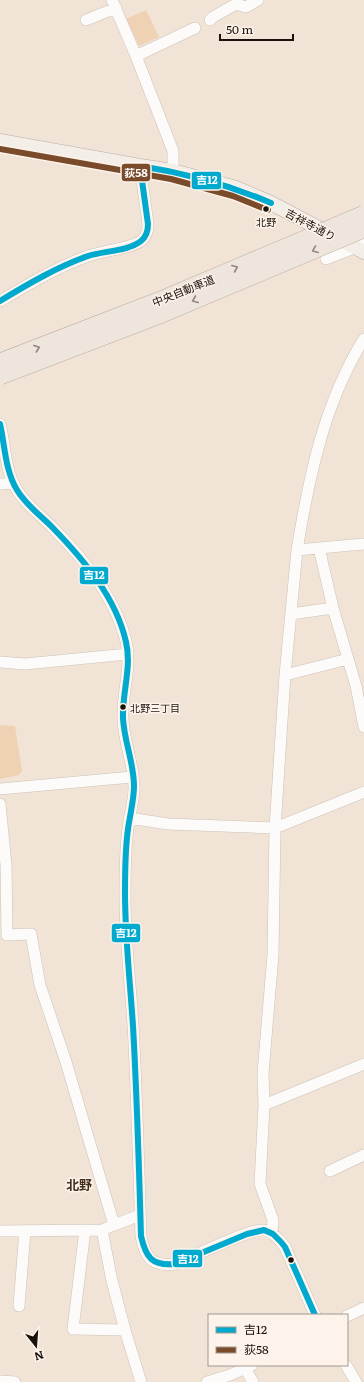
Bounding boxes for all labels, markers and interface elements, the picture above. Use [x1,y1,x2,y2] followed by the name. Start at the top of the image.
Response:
[220,16,293,42] scale bar
[226,20,253,38] text: 50 m
[121,163,151,182] line badge: 荻58
[124,164,148,180] text: 荻58
[191,171,222,190] line badge: 吉12
[196,171,218,187] text: 吉12
[261,204,271,214] marker: 北野
[283,204,339,244] street label: 吉祥寺通り
[256,214,276,229] place label: 北野
[312,245,320,253] one-way arrow
[232,265,239,273] one-way arrow
[149,270,217,310] street label: 中央自動車道
[192,295,200,303] one-way arrow
[33,345,40,353] one-way arrow
[79,566,109,585] line badge: 吉12
[83,566,105,582] text: 吉12
[130,700,180,715] place label: 北野三丁目
[118,702,128,712] marker: 北野三丁目
[111,923,141,943] line badge: 吉12
[115,924,137,940] text: 吉12
[66,1175,92,1194] district label: 北野
[172,1249,203,1268] line badge: 吉12
[177,1250,199,1266] text: 吉12
[286,1255,296,1265] unlabelled marker
[208,1314,348,1366] legend
[244,1320,267,1338] text: 吉12
[16,1326,56,1366] north arrow
[244,1340,269,1358] text: 荻58
[32,1348,46,1366] text: N

